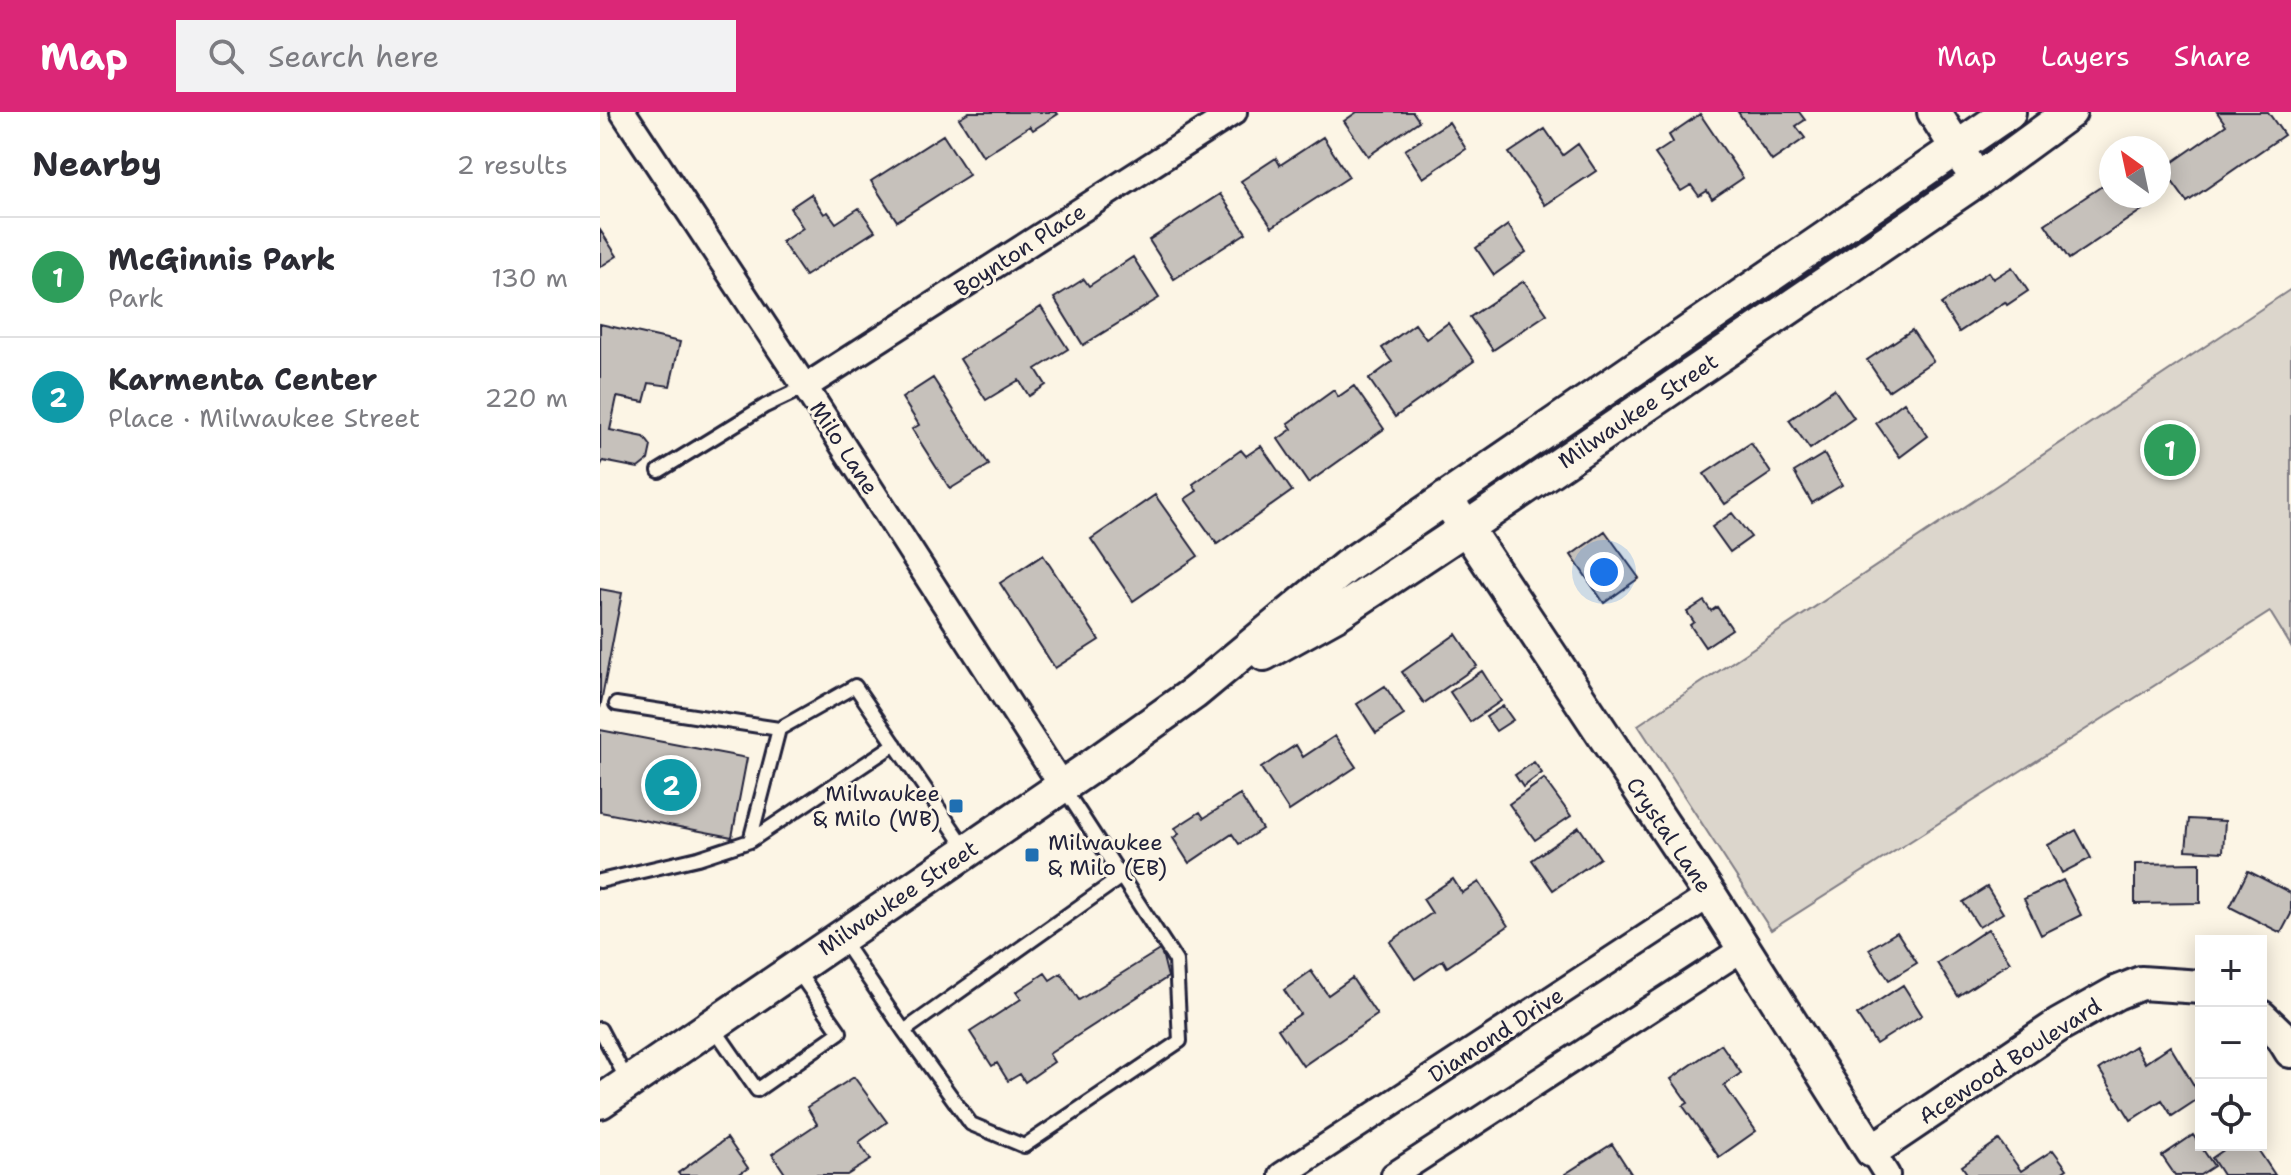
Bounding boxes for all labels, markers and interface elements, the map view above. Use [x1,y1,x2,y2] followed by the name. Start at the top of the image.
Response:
[176,20,736,92] search box
[40,31,128,82] text: Map
[204,34,248,78] icon: search
[268,36,439,77] text: Search here
[1937,37,1997,75] text: Map
[2041,37,2130,75] text: Layers
[2174,37,2251,75] text: Share
[2099,136,2171,208] north arrow
[32,141,162,187] text: Nearby
[456,147,568,182] text: 2 results
[949,197,1091,303] street label: Boynton Place
[108,239,336,280] text: McGinnis Park
[52,260,64,295] text: 1
[491,260,568,295] text: 130 m
[108,280,164,315] text: Park
[1552,347,1724,475] street label: Milwaukee Street
[108,359,377,400] text: Karmenta Center
[49,380,67,415] text: 2
[484,380,568,415] text: 220 m
[803,396,885,500] street label: Milo Lane
[108,400,420,435] text: Place · Milwaukee Street
[2144,420,2196,480] pin: 1
[1584,552,1624,592] your location
[645,755,697,815] pin: 2
[1620,772,1718,898] street label: Crystal Lane
[813,779,940,833] place label: Milwaukee & Milo (WB)
[947,797,965,815] marker: Milwaukee & Milo (WB)
[1048,828,1167,882] place label: Milwaukee & Milo (EB)
[812,834,984,962] street label: Milwaukee Street
[1023,846,1041,864] marker: Milwaukee & Milo (EB)
[2195,935,2267,1151] map controls
[2195,935,2267,1007] button: +
[1423,981,1569,1089] street label: Diamond Drive
[1913,991,2107,1131] street label: Acewood Boulevard
[2195,1007,2267,1079] button: −
[2195,1079,2267,1151] button: locate

